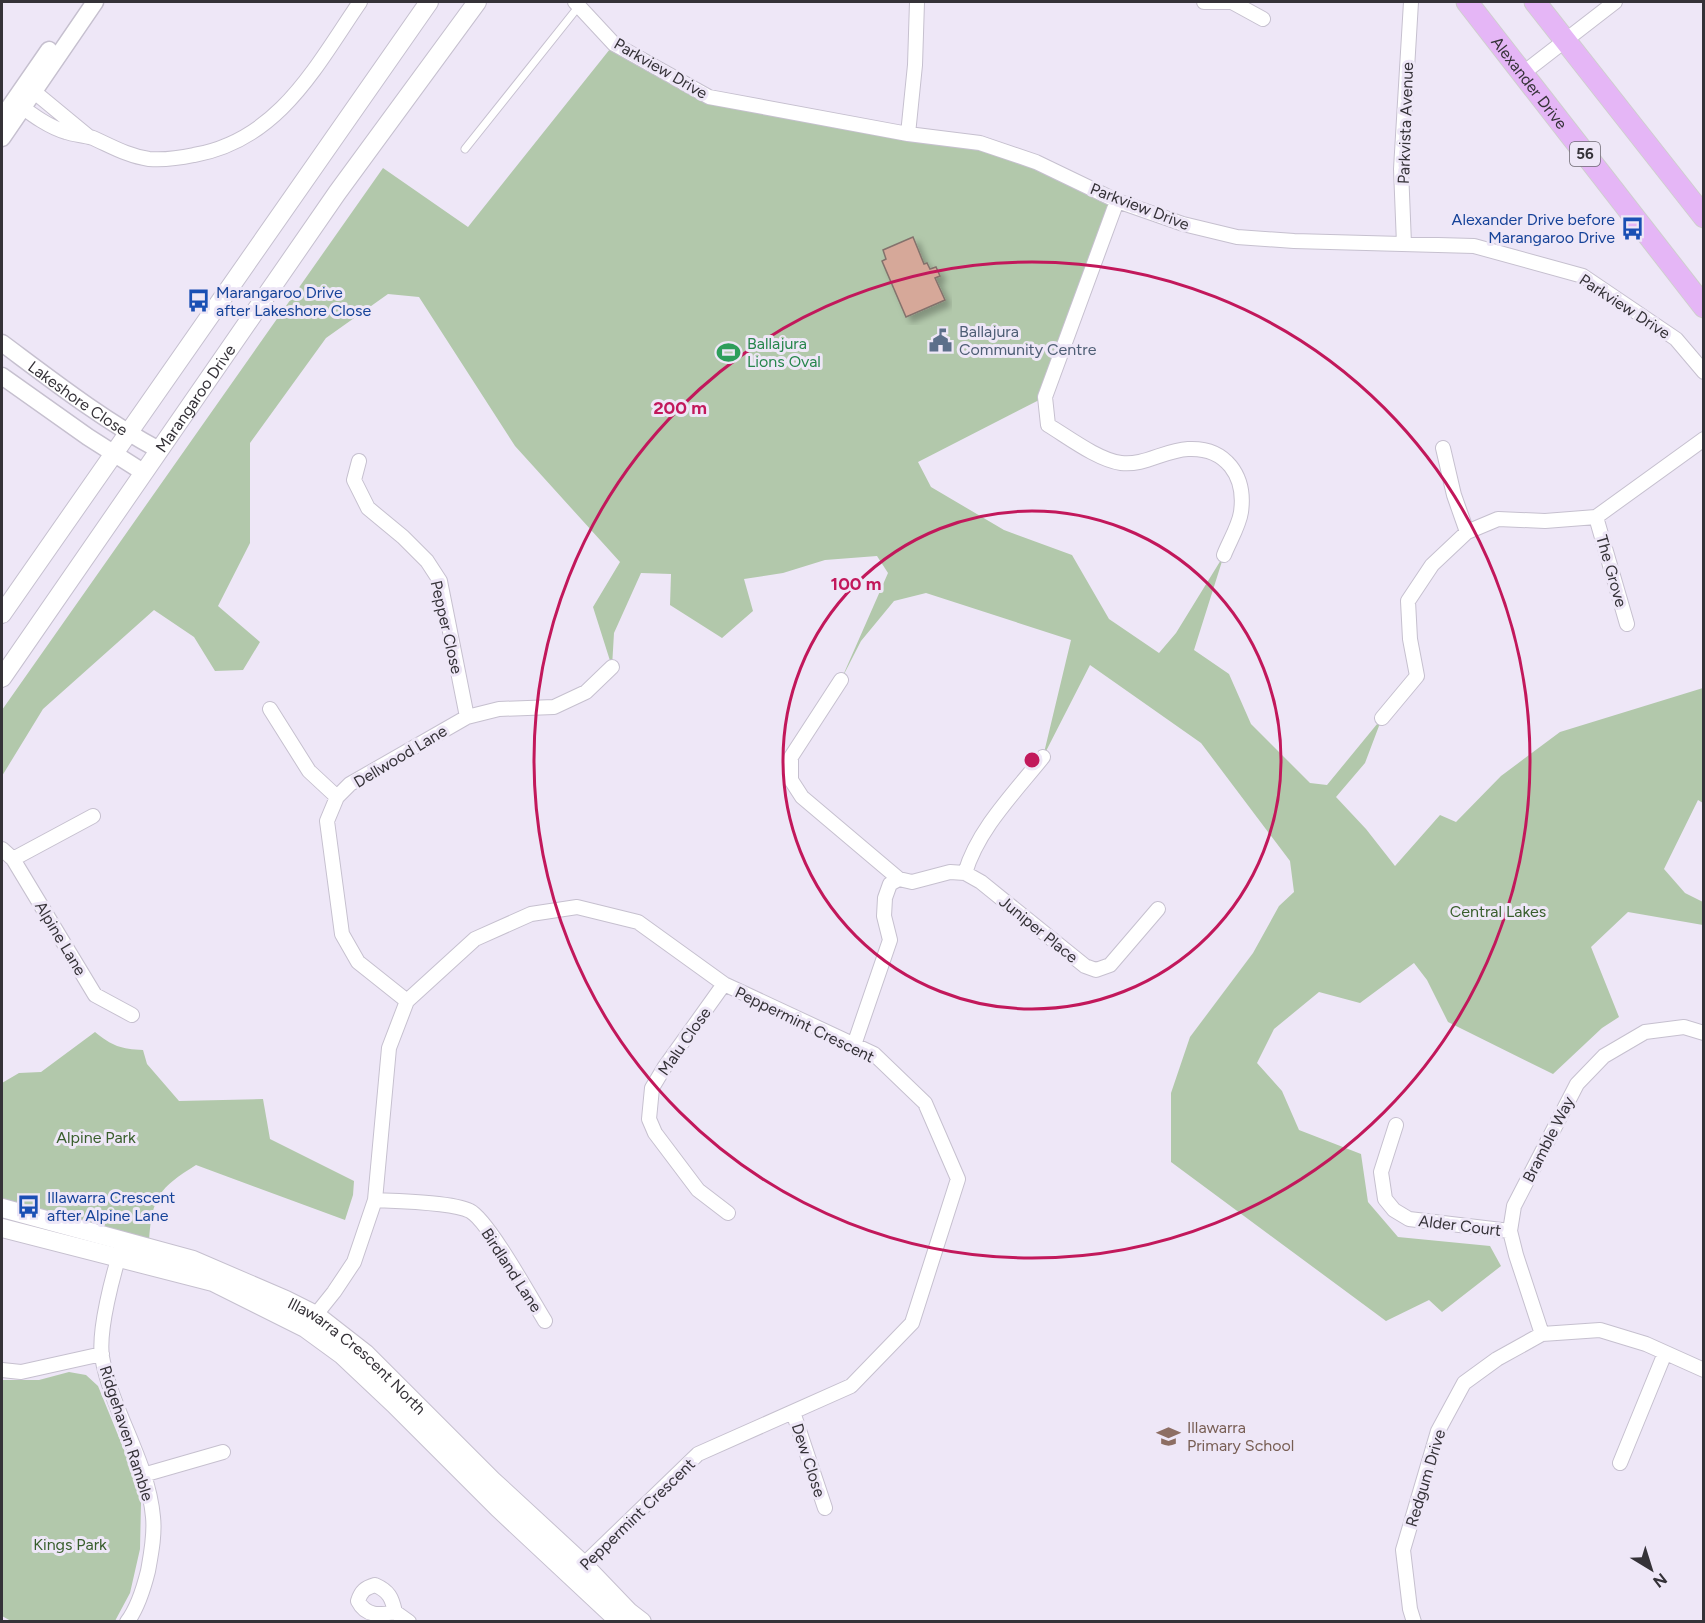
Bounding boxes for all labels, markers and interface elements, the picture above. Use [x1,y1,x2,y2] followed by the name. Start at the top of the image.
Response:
[1487,33,1571,133] street label: Alexander Drive
[611,34,711,103] street label: Parkview Drive
[1394,61,1417,184] street label: Parkvista Avenue
[1570,142,1600,166] road number: 56
[1088,179,1192,234] street label: Parkview Drive
[1452,210,1615,247] place label: Alexander Drive before Marangaroo Drive
[1620,215,1646,241] bus stop icon: Alexander Drive before Marangaroo Drive
[1576,270,1674,343] street label: Parkview Drive
[216,283,372,320] place label: Marangaroo Drive after Lakeshore Close
[185,288,211,314] bus stop icon: Marangaroo Drive after Lakeshore Close
[959,322,1097,359] place label: Ballajura Community Centre
[928,327,954,353] public building icon: Ballajura Community Centre
[747,334,821,371] place label: Ballajura Lions Oval
[716,339,742,365] sports icon: Ballajura Lions Oval
[152,341,240,456] street label: Marangaroo Drive
[24,357,131,440] street label: Lakeshore Close
[653,397,707,419] text: 200 m
[1592,533,1631,610] street label: The Grove
[831,573,881,595] text: 100 m
[427,579,467,676] street label: Pepper Close
[350,721,450,792] street label: Dellwood Lane
[1022,750,1042,770] centre of rings
[996,892,1082,967] street label: Juniper Place
[31,898,90,979] street label: Alpine Lane
[1450,902,1546,921] park label: Central Lakes
[732,982,878,1066] street label: Peppermint Crescent
[654,1003,715,1079] street label: Malu Close
[1519,1093,1578,1185] street label: Bramble Way
[56,1128,136,1147] park label: Alpine Park
[47,1188,175,1225] place label: Illawarra Crescent after Alpine Lane
[16,1193,42,1219] bus stop icon: Illawarra Crescent after Alpine Lane
[1418,1211,1502,1240] street label: Alder Court
[477,1225,546,1316] street label: Birdland Lane
[285,1294,430,1419] street label: Illawarra Crescent North
[96,1363,157,1504] street label: Ridgehaven Ramble
[1187,1418,1294,1455] place label: Illawarra Primary School
[788,1421,829,1500] street label: Dew Close
[1156,1423,1182,1449] school or university icon: Illawarra Primary School
[1402,1427,1449,1529] street label: Redgum Drive
[576,1454,699,1574] street label: Peppermint Crescent
[33,1535,107,1554] park label: Kings Park
[1621,1539,1681,1599] north arrow
[1649,1569,1671,1592] text: N

